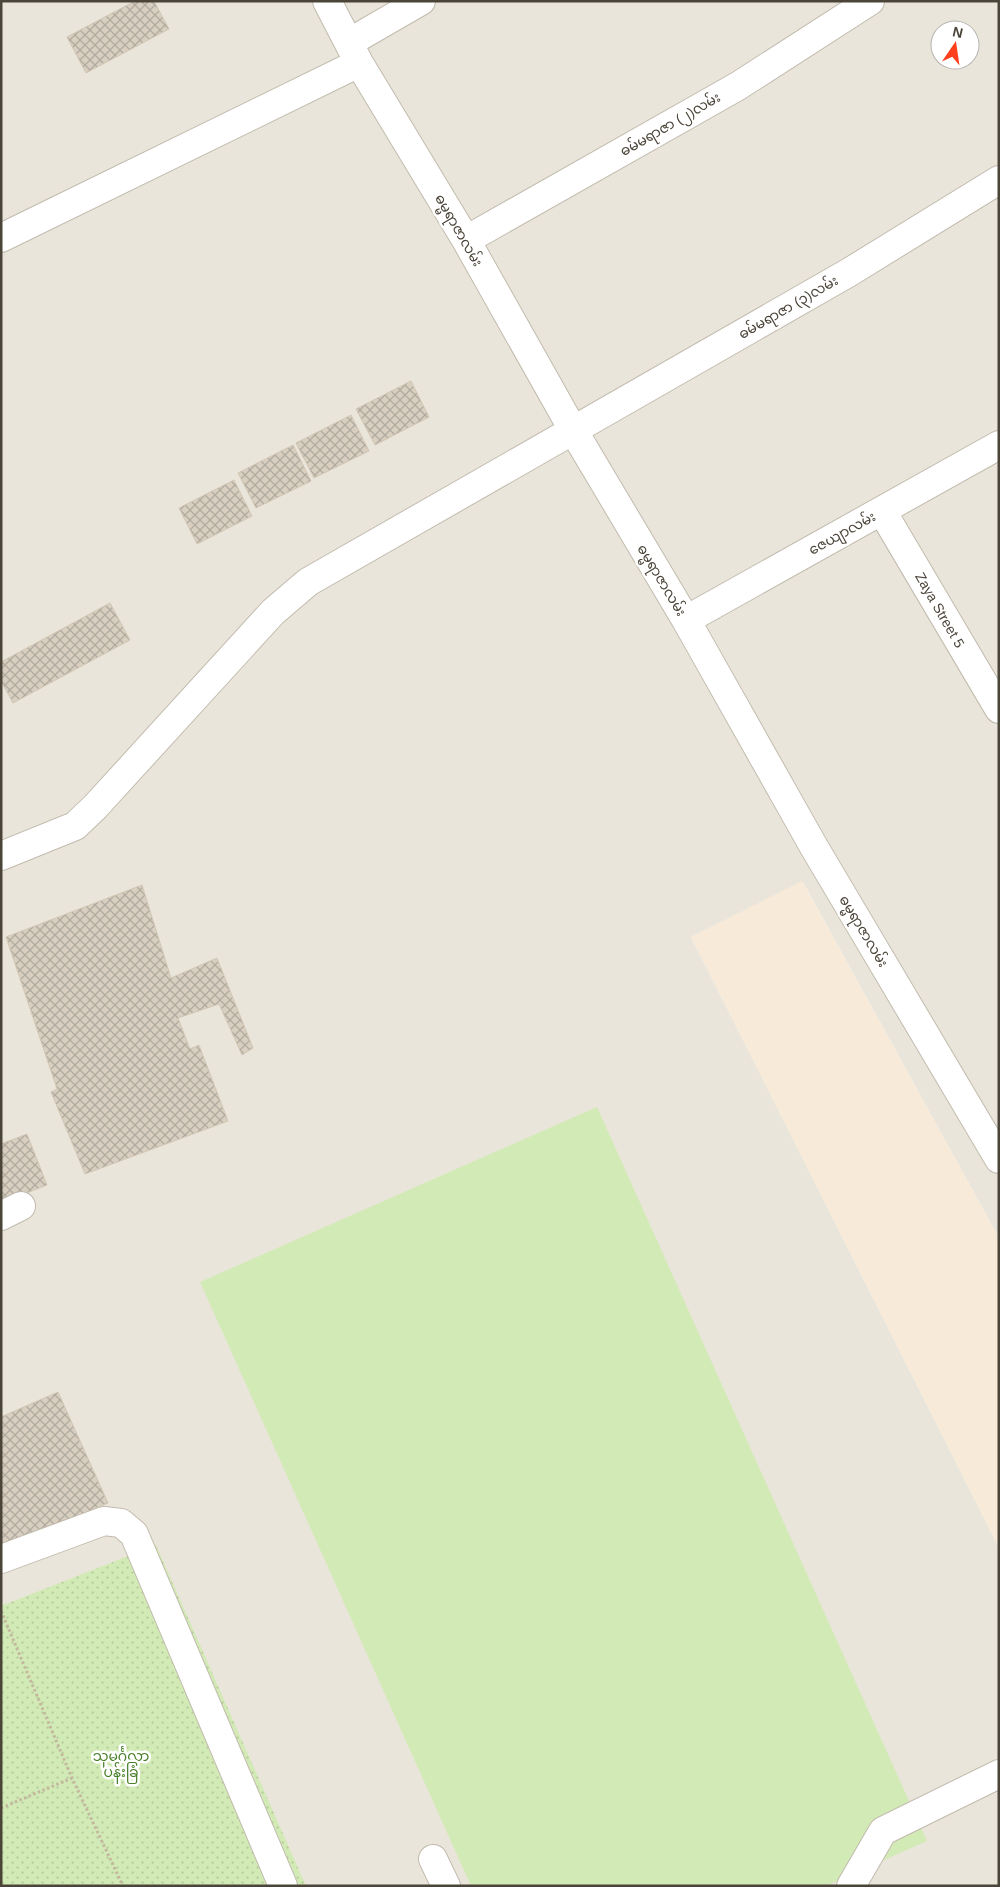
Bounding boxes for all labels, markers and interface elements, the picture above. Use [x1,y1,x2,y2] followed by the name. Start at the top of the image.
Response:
[930,20,980,70] north arrow
[951,23,965,41] text: N
[616,87,725,163] street label: ဓမ်မရာဇာ (၂)လမ်း
[428,190,488,271] street label: ဓမ္မရာဇာလမ်း
[734,270,843,345] street label: ဓမ်မရာဇာ (၃)လမ်း
[805,506,880,561] street label: ဇေယျာလမ်း
[631,540,691,621] street label: ဓမ္မရာဇာလမ်း
[912,570,968,651] street label: Zaya Street 5
[833,891,893,972] street label: ဓမ္မရာဇာလမ်း
[93,1746,149,1784] park label: သုမင်္ဂလာ ပန်းခြံ

